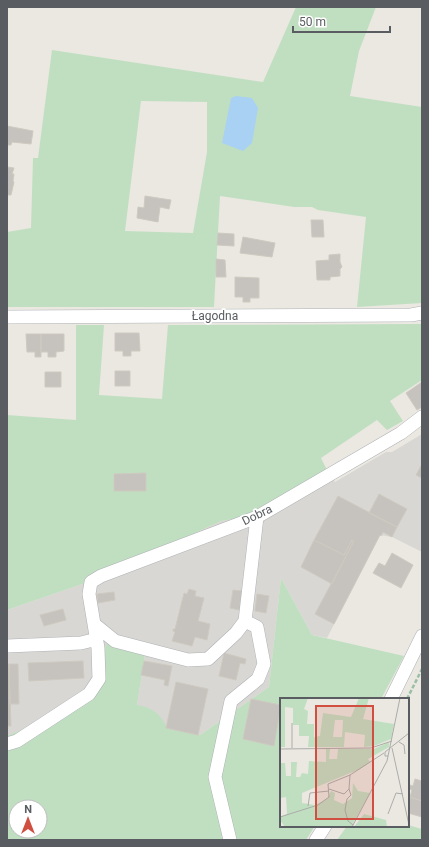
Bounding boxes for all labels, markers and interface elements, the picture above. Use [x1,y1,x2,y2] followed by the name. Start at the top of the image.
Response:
[293,8,390,34] scale bar
[299,15,326,29] text: 50 m
[192,309,238,323] street label: Łagodna
[240,502,274,528] street label: Dobra
[280,698,409,827] inset map
[8,799,48,839] north arrow
[24,803,32,816] text: N

